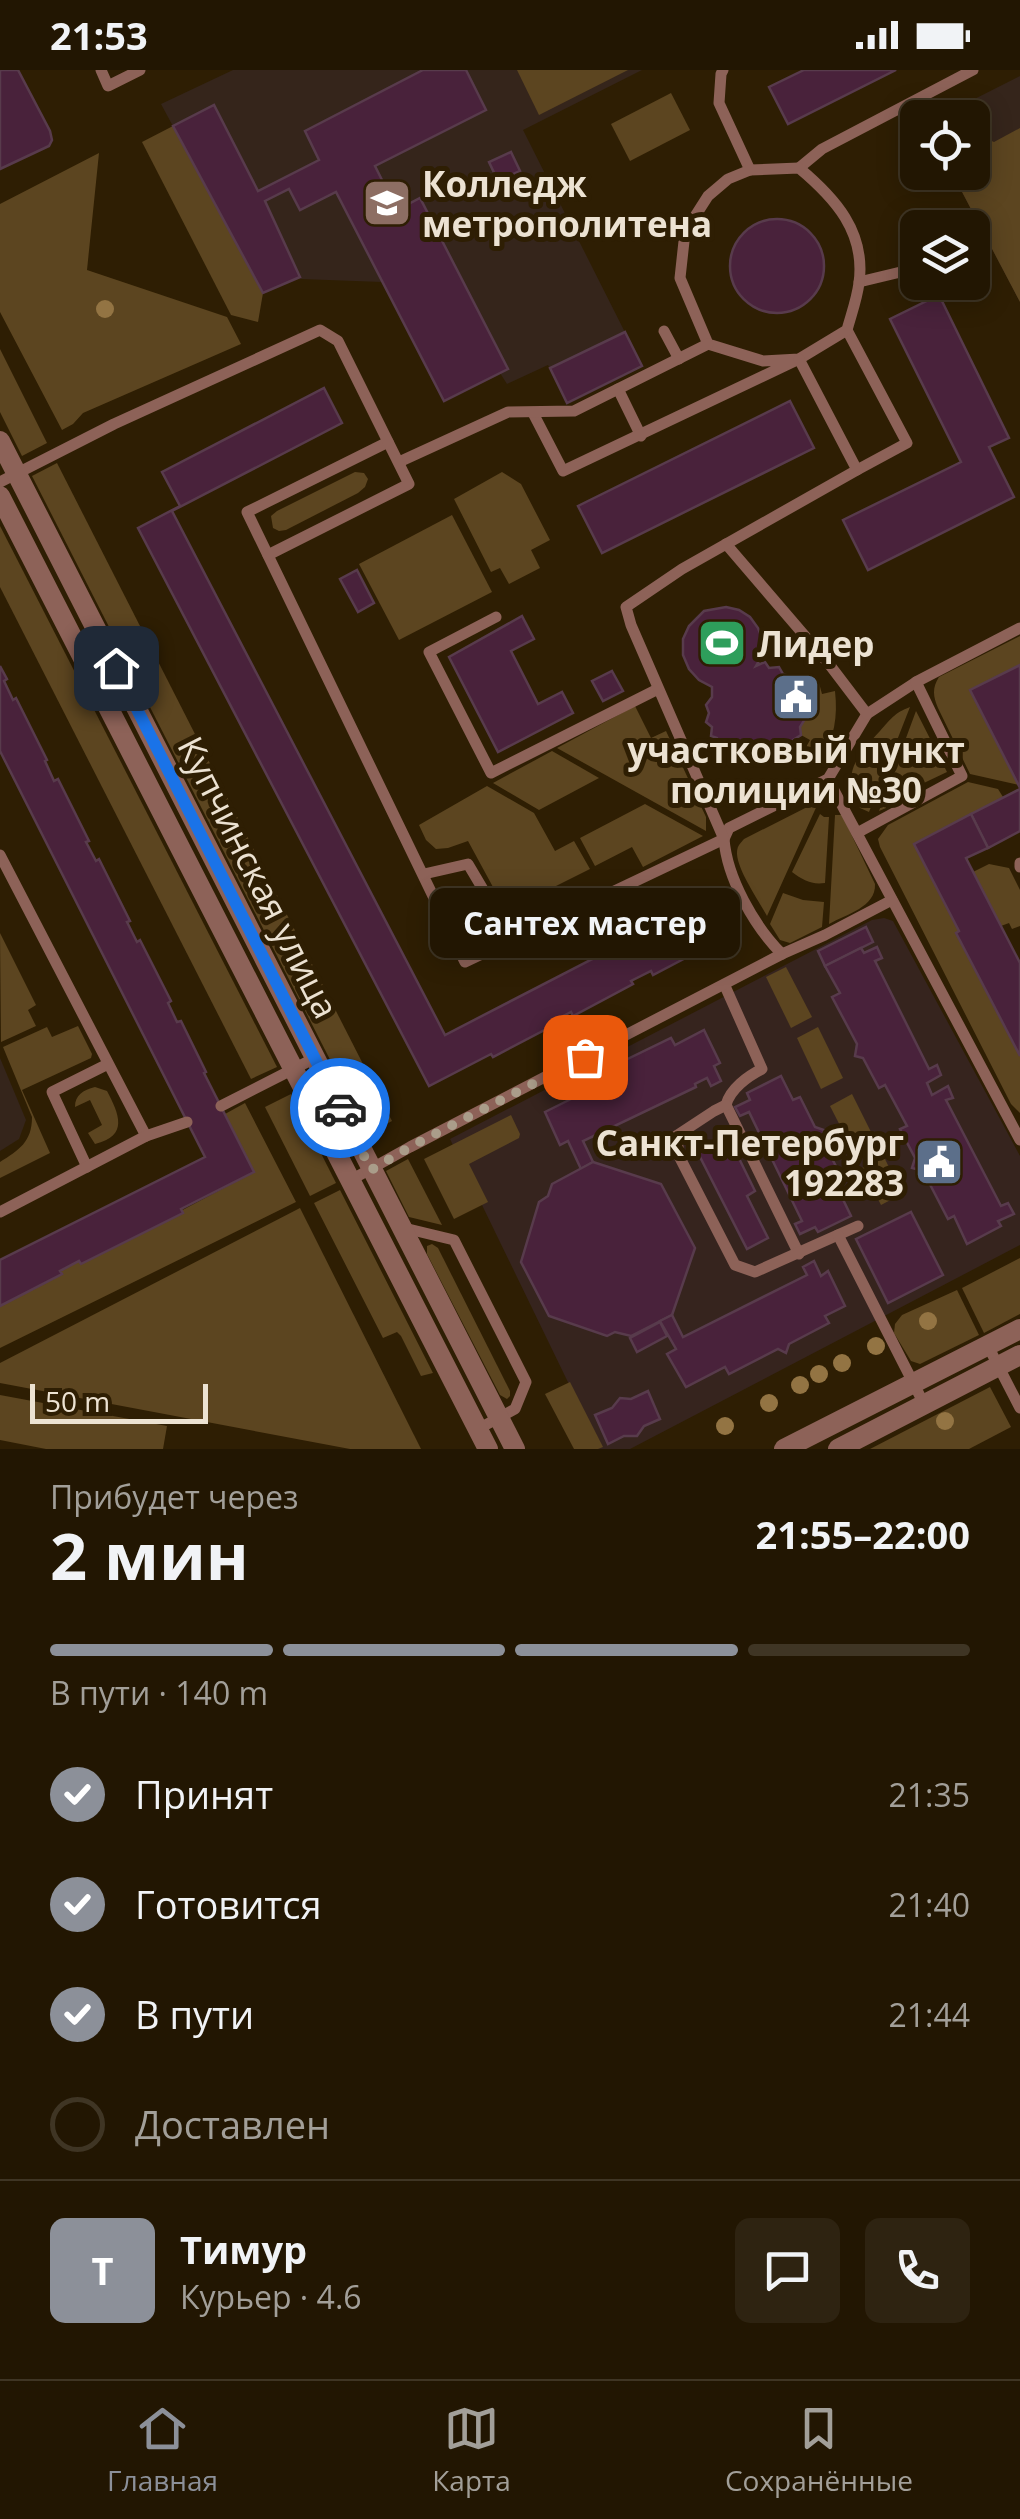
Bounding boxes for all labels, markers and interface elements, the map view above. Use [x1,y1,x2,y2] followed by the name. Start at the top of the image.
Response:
[50,9,148,61] text: 21:53
[900,100,990,300] map controls
[900,100,990,190] button: locate
[422,160,712,247] place label: Колледж метрополитена
[361,177,413,229] school or university icon: Колледж метрополитена
[900,210,990,300] button: layers
[696,617,748,669] sports icon: Лидер
[757,620,874,667] place label: Лидер
[74,626,159,711] pin
[89,641,144,696] icon: home
[770,671,822,723] public building icon: участковый пункт полиции №30
[627,726,965,813] place label: участковый пункт полиции №30
[168,728,350,1026] street label: Купчинская улица
[430,887,740,957] callout: Сантех мастер
[463,901,707,944] text: Сантех мастер
[543,1015,628,1100] pin
[558,1030,613,1085] icon: bag
[290,1058,390,1158] courier
[313,1081,368,1136] icon: car
[596,1119,904,1206] place label: Санкт-Петербург 192283
[913,1136,965,1188] public building icon: Санкт-Петербург 192283
[30,1379,208,1424] scale bar
[45,1382,110,1420] text: 50 m
[50,1475,298,1518] text: Прибудет через
[756,1508,970,1560] text: 21:55–22:00
[50,1511,249,1599] text: 2 мин
[50,1671,268,1714] text: В пути · 140 m
[50,1767,105,1822] icon: check
[135,1768,273,1820] text: Принят
[888,1773,970,1816] text: 21:35
[50,1877,105,1932] icon: check
[135,1878,321,1930] text: Готовится
[888,1883,970,1926] text: 21:40
[50,1987,105,2042] icon: check
[135,1988,254,2040] text: В пути
[888,1993,970,2036] text: 21:44
[135,2098,330,2150] text: Доставлен
[735,2218,840,2323] button: chat
[865,2218,970,2323] button: phone
[180,2223,307,2275] text: Тимур
[91,2244,114,2296] text: Т
[180,2275,362,2318] text: Курьер · 4.6
[107,2401,218,2499] tab: Главная
[432,2401,511,2499] tab: Карта
[725,2401,913,2499] tab: Сохранённые

